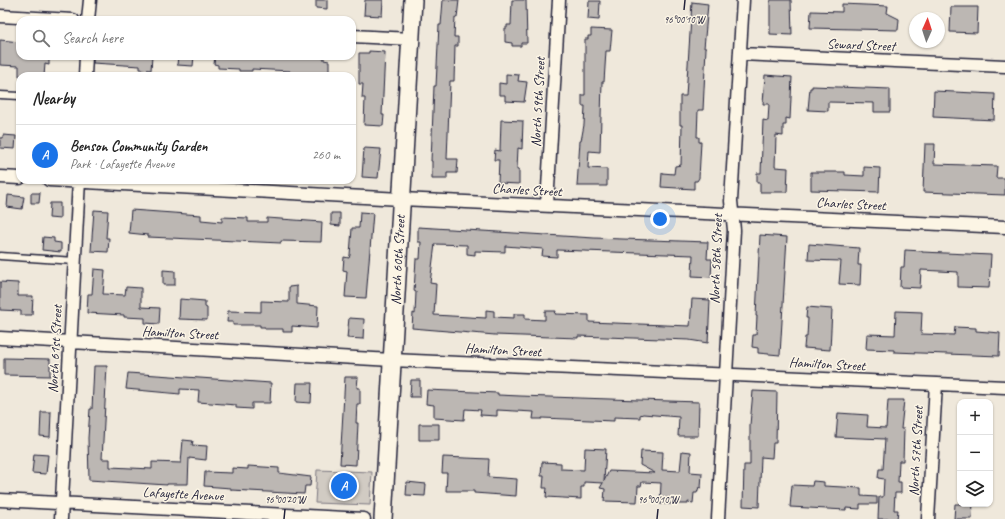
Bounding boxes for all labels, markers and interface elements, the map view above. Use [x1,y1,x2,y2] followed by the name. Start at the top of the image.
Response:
[909,12,945,48] north arrow
[664,13,706,26] text: 96°00'10"W
[16,16,356,60] search box
[30,27,52,49] icon: search
[62,29,123,48] text: Search here
[827,35,898,55] street label: Seward Street
[527,55,549,147] street label: North 59th Street
[32,88,75,109] text: Nearby
[70,137,207,156] text: Benson Community Garden
[42,147,48,163] text: A
[312,147,340,163] text: 260 m
[70,156,174,172] text: Park · Lafayette Avenue
[492,180,564,200] street label: Charles Street
[816,194,888,214] street label: Charles Street
[650,209,670,229] your location
[706,212,726,304] street label: North 58th Street
[387,213,409,305] street label: North 60th Street
[44,303,66,394] street label: North 61st Street
[141,323,220,344] street label: Hamilton Street
[464,340,543,361] street label: Hamilton Street
[788,354,867,375] street label: Hamilton Street
[957,399,993,507] map controls
[957,399,993,435] button: +
[905,404,927,496] street label: North 57th Street
[957,435,993,471] button: −
[331,471,357,501] pin: A
[957,471,993,507] button: layers
[142,483,225,505] street label: Lafayette Avenue
[265,493,307,506] text: 96°00'20"W
[638,493,680,506] text: 96°00'10"W

